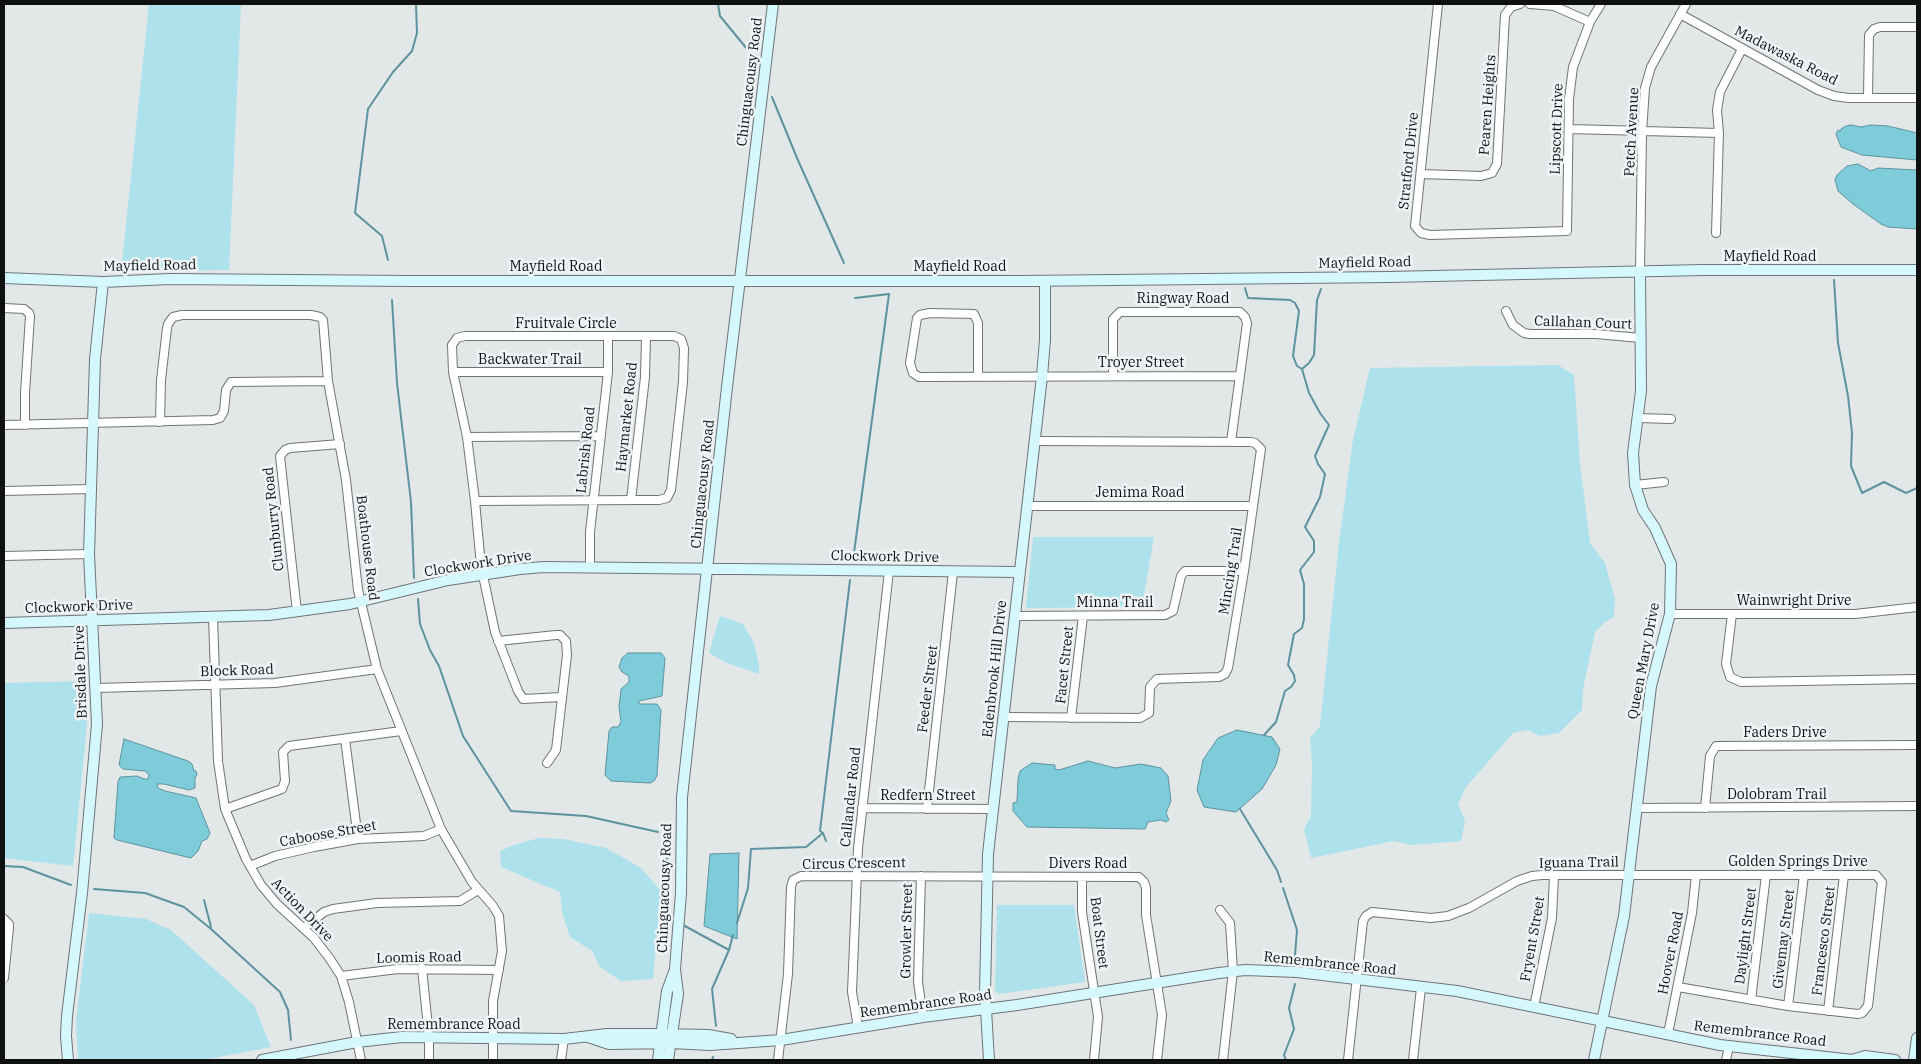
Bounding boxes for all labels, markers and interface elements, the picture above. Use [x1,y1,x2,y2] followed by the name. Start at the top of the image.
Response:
[734,17,766,147] street label: Chinguacousy Road
[1732,23,1840,89] street label: Madawaska Road
[1476,54,1500,156] street label: Pearen Heights
[1547,83,1567,175] street label: Lipscott Drive
[1621,87,1643,177] street label: Petch Avenue
[1396,112,1422,210] street label: Stratford Drive
[1724,249,1816,265] street label: Mayfield Road
[1318,254,1412,272] street label: Mayfield Road
[103,257,197,275] street label: Mayfield Road
[510,259,602,275] street label: Mayfield Road
[914,259,1006,275] street label: Mayfield Road
[1137,291,1229,307] street label: Ringway Road
[1534,313,1632,333] street label: Callahan Court
[515,316,617,332] street label: Fruitvale Circle
[478,352,582,368] street label: Backwater Trail
[1098,355,1184,371] street label: Troyer Street
[613,361,641,473] street label: Haymarket Road
[573,406,599,494] street label: Labrish Road
[688,419,718,549] street label: Chinguacousy Road
[260,466,288,572] street label: Clunburry Road
[1095,485,1185,501] street label: Jemima Road
[352,494,382,602] street label: Boathouse Road
[1216,526,1246,616] street label: Mincing Trail
[423,547,533,581] street label: Clockwork Drive
[831,548,939,566] street label: Clockwork Drive
[1737,593,1851,609] street label: Wainwright Drive
[1077,595,1153,611] street label: Minna Trail
[25,597,133,617] street label: Clockwork Drive
[979,599,1011,739] street label: Edenbrook Hill Drive
[1624,601,1664,721] street label: Queen Mary Drive
[71,625,91,719] street label: Brisdale Drive
[1053,625,1077,705] street label: Facet Street
[914,644,942,734] street label: Feeder Street
[200,661,274,681] street label: Block Road
[1743,725,1827,741] street label: Faders Drive
[837,746,865,848] street label: Callandar Road
[1727,787,1827,803] street label: Dolobram Trail
[880,788,976,804] street label: Redfern Street
[278,817,378,851] street label: Caboose Street
[654,823,676,953] street label: Chinguacousy Road
[1539,854,1619,872] street label: Iguana Trail
[1728,854,1868,870] street label: Golden Springs Drive
[802,855,906,873] street label: Circus Crescent
[1049,856,1127,872] street label: Divers Road
[268,875,336,945] street label: Action Drive
[898,883,916,979] street label: Growler Street
[1809,885,1839,997] street label: Francesco Street
[1732,887,1760,985] street label: Daylight Street
[1770,888,1798,990] street label: Givemay Street
[1517,895,1549,983] street label: Fryent Street
[1086,896,1112,970] street label: Boat Street
[1655,910,1687,996] street label: Hoover Road
[376,949,462,967] street label: Loomis Road
[1263,949,1397,979] street label: Remembrance Road
[859,986,993,1022] street label: Remembrance Road
[387,1017,521,1033] street label: Remembrance Road
[1693,1018,1827,1050] street label: Remembrance Road

